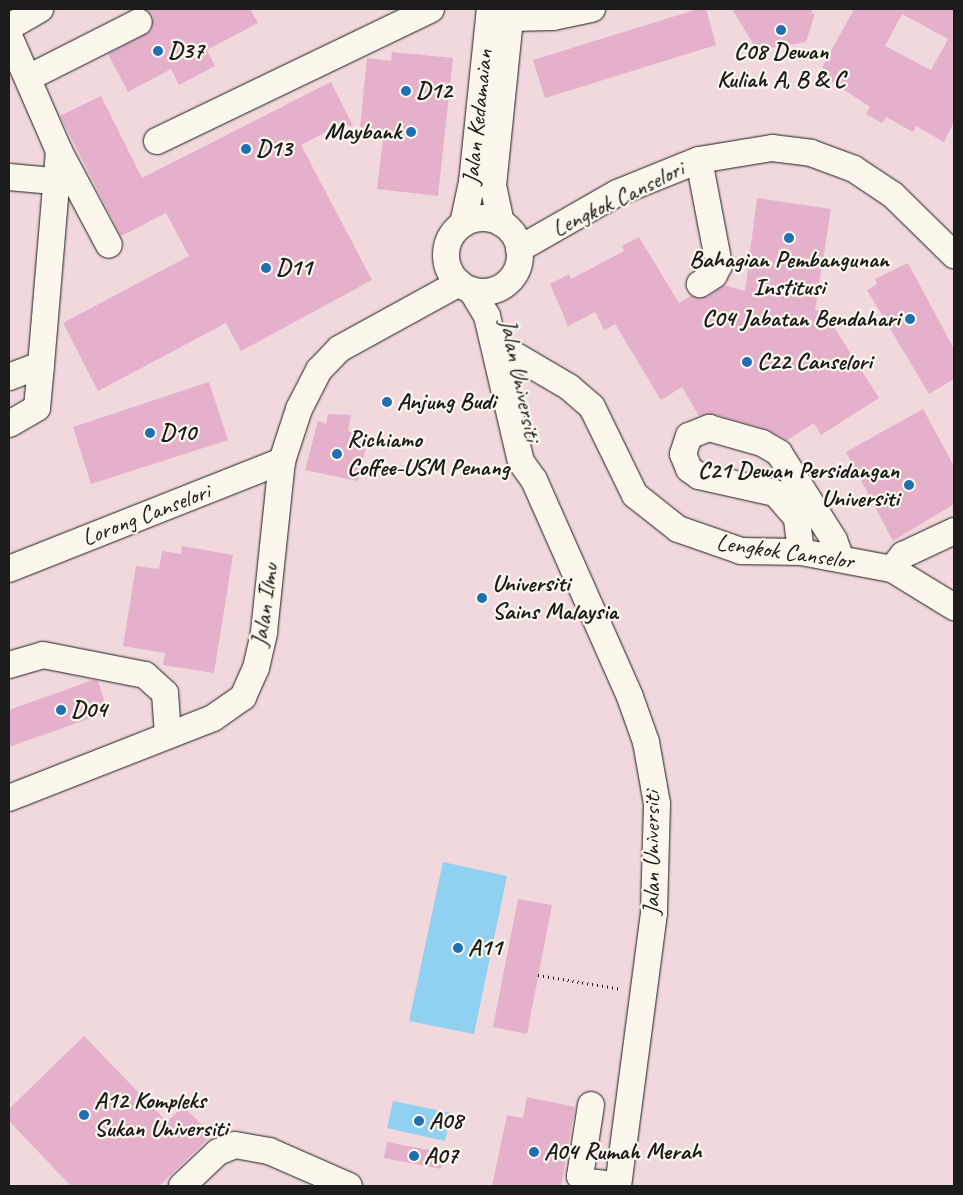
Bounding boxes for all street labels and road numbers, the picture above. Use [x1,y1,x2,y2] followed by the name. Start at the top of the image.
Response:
[457,48,499,186] street label: Jalan Kedamaian
[547,155,689,243] street label: Lengkok Canselori
[493,316,547,444] street label: Jalan Universiti
[78,477,214,553] street label: Lorong Canselori
[714,528,856,576] street label: Lengkok Canselor
[245,561,285,649] street label: Jalan Ilmu
[638,791,666,915] street label: Jalan Universiti

